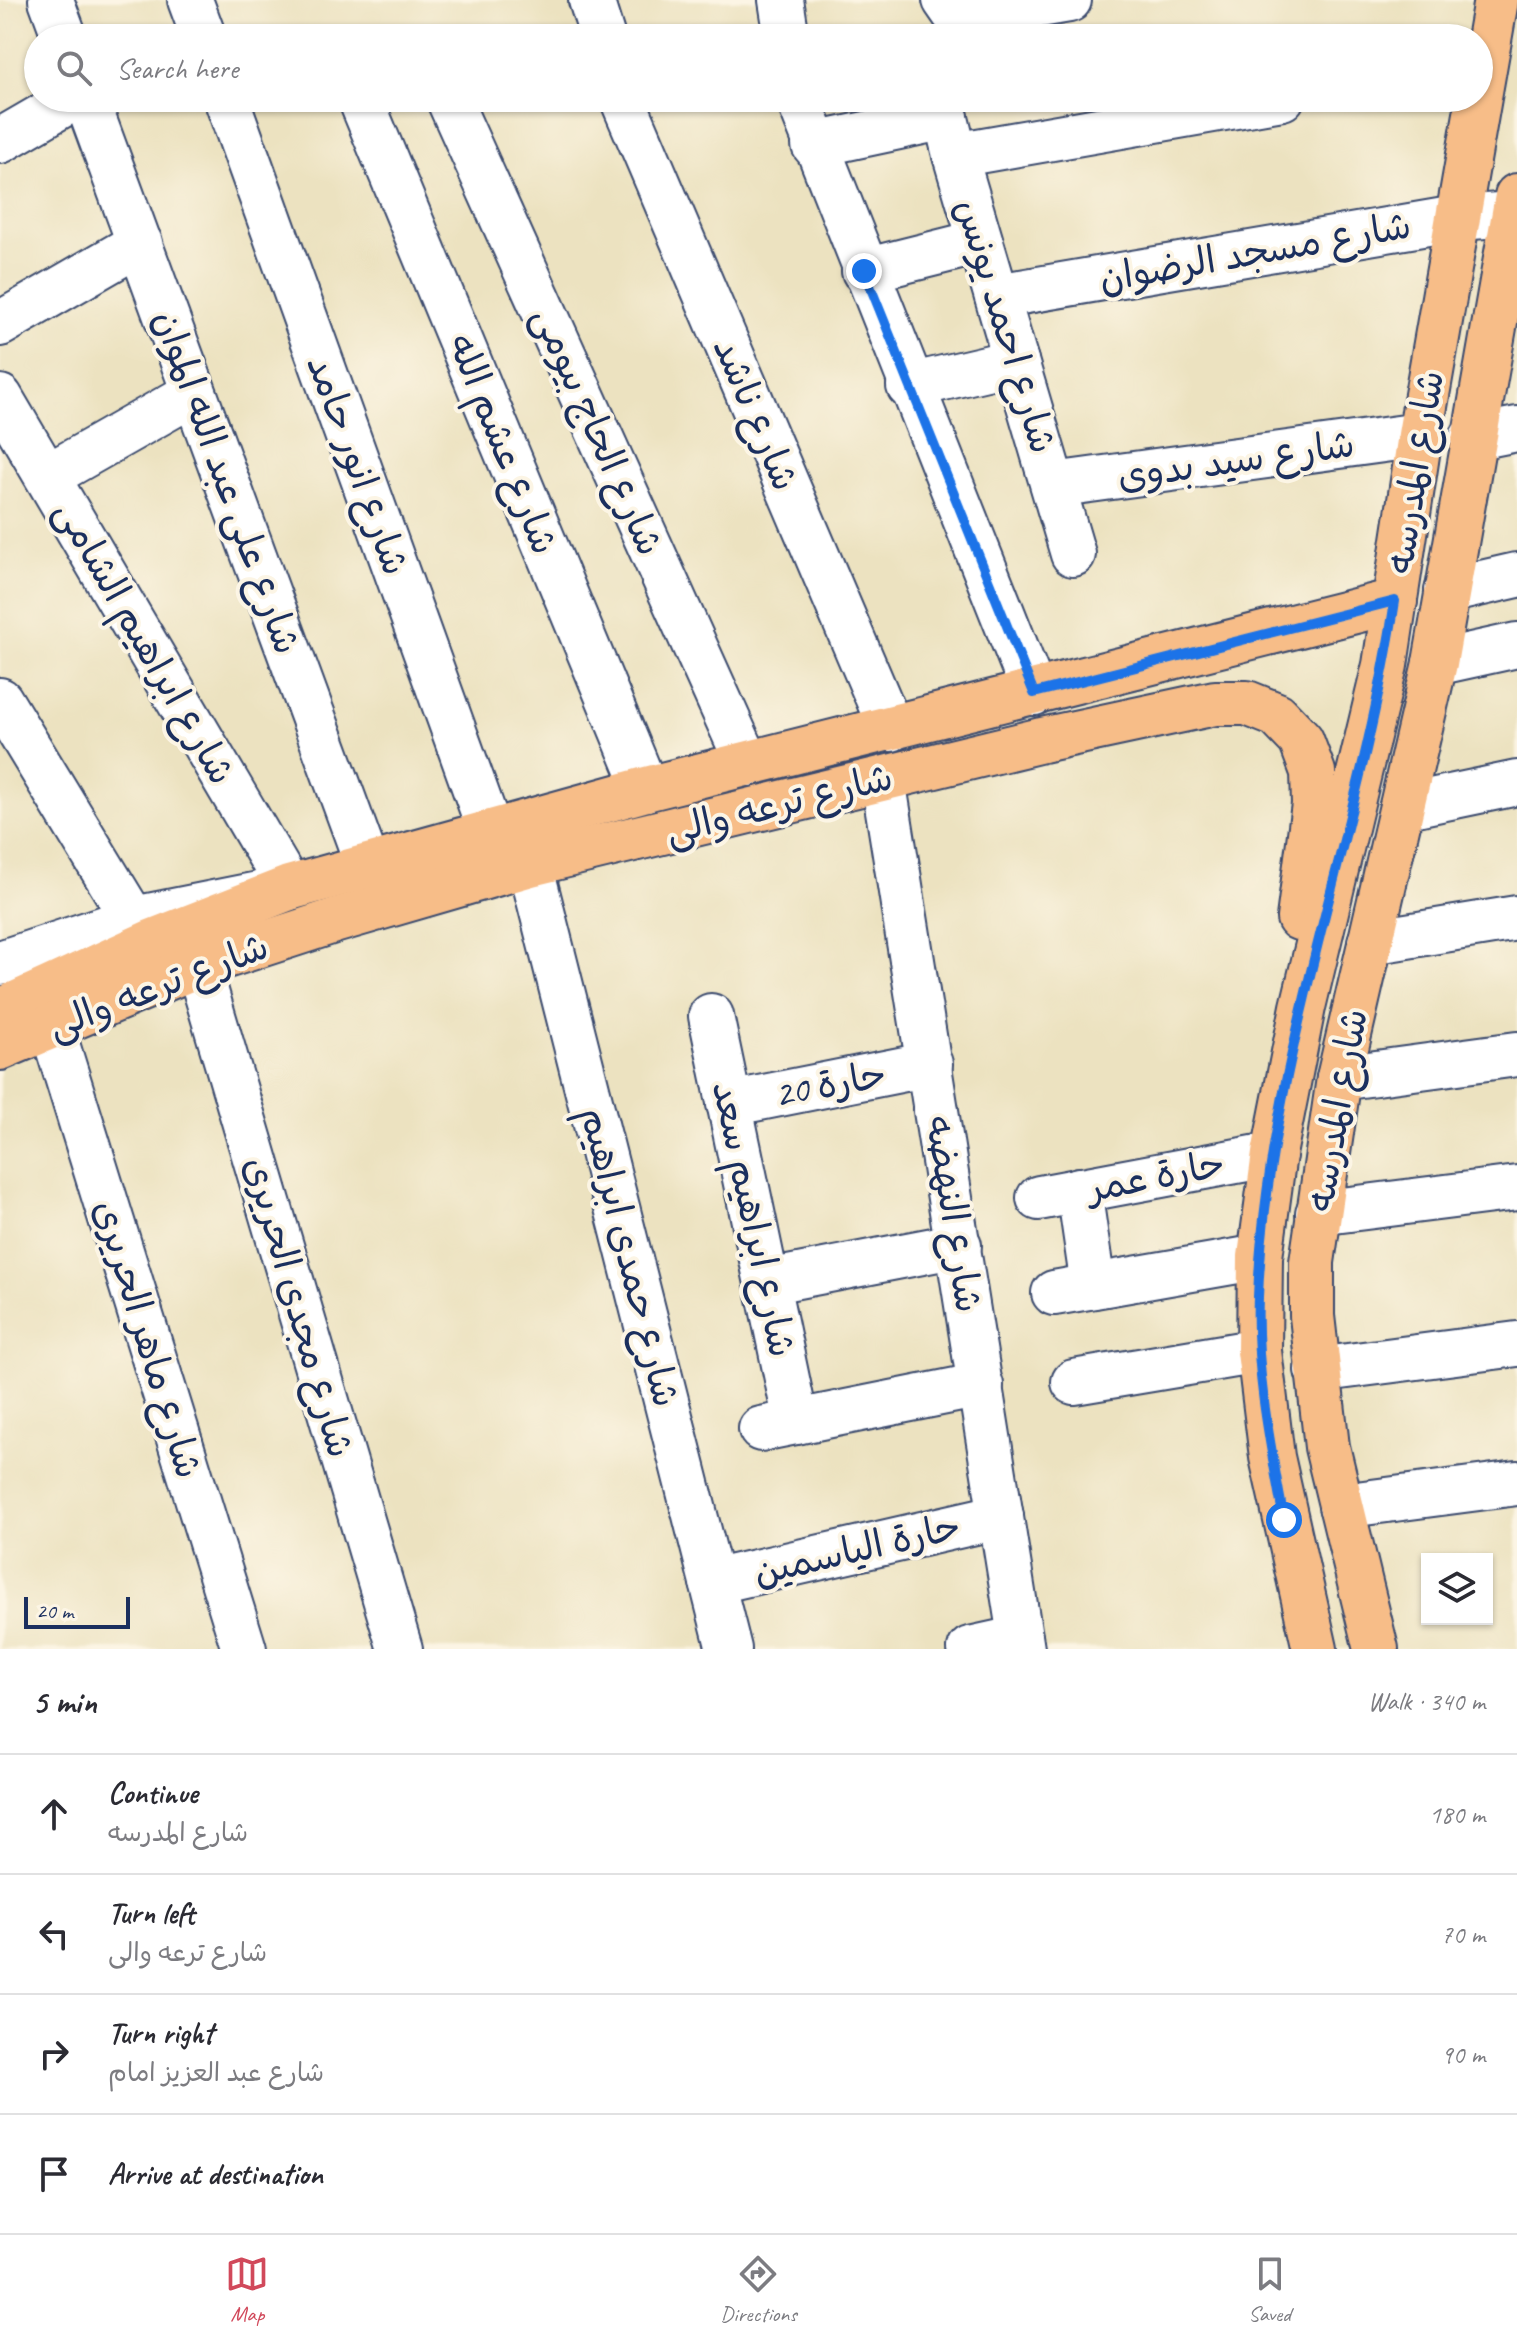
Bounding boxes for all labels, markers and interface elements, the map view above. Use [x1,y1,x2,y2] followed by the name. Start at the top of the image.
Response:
[24,24,1493,112] search box
[52,46,96,90] icon: search
[116,49,238,87] text: Search here
[942,193,1067,460] street label: شارع احمد يونس
[1095,201,1415,306] street label: شارع مسجد الرضوان
[846,253,882,289] route end
[519,299,674,564] street label: شارع الحاج بيومى
[140,304,311,661] street label: شارع على عبد الله الموان
[433,327,569,563] street label: شارع عشم الله
[700,330,809,499] street label: شارع ناشد
[294,349,420,582] street label: شارع انور حامد
[1376,367,1457,577] street label: شارع المدرسه
[1114,420,1358,503] street label: شارع سيد بدوى
[40,491,246,795] street label: شارع ابراهيم الشامى
[661,753,898,858] street label: شارع ترعه والى
[41,922,276,1052] street label: شارع ترعه والى
[1296,1005,1381,1215] street label: شارع المدرسه
[770,1050,890,1118] street label: حارة 20
[697,1077,806,1362] street label: شارع ابراهيم سعد
[565,1102,690,1413] street label: شارع حمدى ابراهيم
[912,1112,993,1316] street label: شارع النهضه
[1080,1140,1229,1213] street label: حارة عمر
[231,1151,364,1464] street label: شارع مجدى الحريرى
[80,1194,213,1485] street label: شارع ماهر الحريرى
[749,1502,965,1596] street label: حارة الياسمين
[1266,1502,1302,1538] route start
[1421,1553,1493,1625] map controls
[1421,1553,1493,1625] button: layers
[24,1593,130,1629] scale bar
[36,1597,73,1625] text: 20 m
[32,1680,97,1723] text: 5 min
[1368,1685,1485,1718] text: Walk · 340 m
[108,1774,198,1812] text: Continue
[32,1792,76,1836] icon: ahead
[1429,1798,1485,1831] text: 180 m
[108,1816,248,1849] text: شارع المدرسه
[108,1894,195,1932] text: Turn left
[32,1912,76,1956] icon: left
[1441,1918,1485,1951] text: 70 m
[108,1936,267,1969] text: شارع ترعه والى
[108,2014,213,2052] text: Turn right
[32,2032,76,2076] icon: right
[1441,2038,1485,2071] text: 90 m
[108,2056,324,2089] text: شارع عبد العزيز امام
[32,2152,76,2196] icon: arrive
[108,2155,323,2193] text: Arrive at destination
[225,2252,269,2328] tab: Map
[720,2252,797,2328] tab: Directions
[1248,2252,1292,2328] tab: Saved

